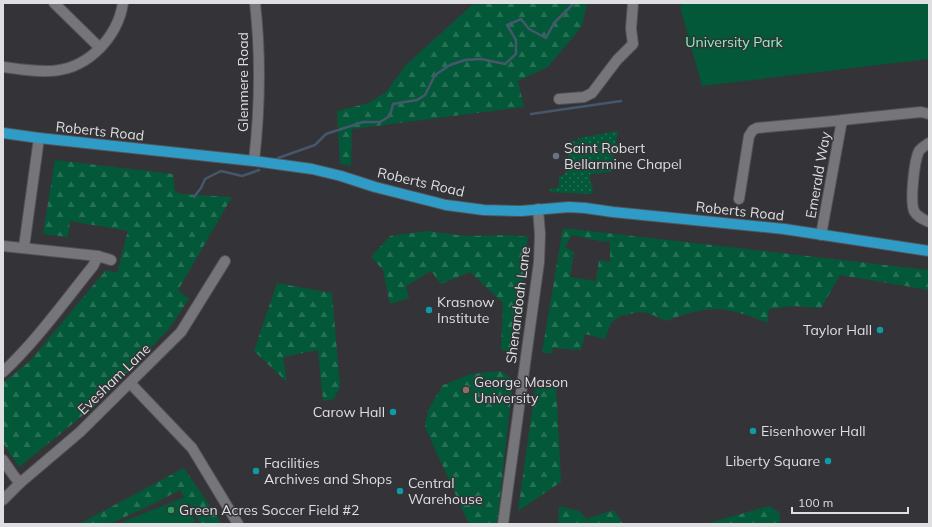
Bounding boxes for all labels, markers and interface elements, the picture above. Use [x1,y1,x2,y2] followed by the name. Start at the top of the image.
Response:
[234,32,252,132] street label: Glenmere Road
[685,33,784,51] park label: University Park
[55,117,145,145] street label: Roberts Road
[802,130,835,220] street label: Emerald Way
[564,139,682,173] place label: Saint Robert Bellarmine Chapel
[551,151,561,161] marker: Saint Robert Bellarmine Chapel
[376,163,466,201] street label: Roberts Road
[695,197,785,225] street label: Roberts Road
[502,245,534,365] street label: Shenandoah Lane
[437,293,495,327] place label: Krasnow Institute
[424,305,434,315] marker: Krasnow Institute
[803,321,872,339] place label: Taylor Hall
[875,325,885,335] marker: Taylor Hall
[74,340,154,418] street label: Evesham Lane
[474,373,568,407] place label: George Mason University
[461,385,471,395] marker: George Mason University
[313,403,385,421] place label: Carow Hall
[388,407,398,417] marker: Carow Hall
[761,422,866,440] place label: Eisenhower Hall
[748,426,758,436] marker: Eisenhower Hall
[725,452,820,470] place label: Liberty Square
[264,454,392,488] place label: Facilities Archives and Shops
[823,456,833,466] marker: Liberty Square
[251,466,261,476] marker: Facilities Archives and Shops
[408,474,483,508] place label: Central Warehouse
[395,486,405,496] marker: Central Warehouse
[792,489,908,515] scale bar
[798,495,833,510] text: 100 m
[179,501,359,519] place label: Green Acres Soccer Field #2
[166,505,176,515] marker: Green Acres Soccer Field #2

